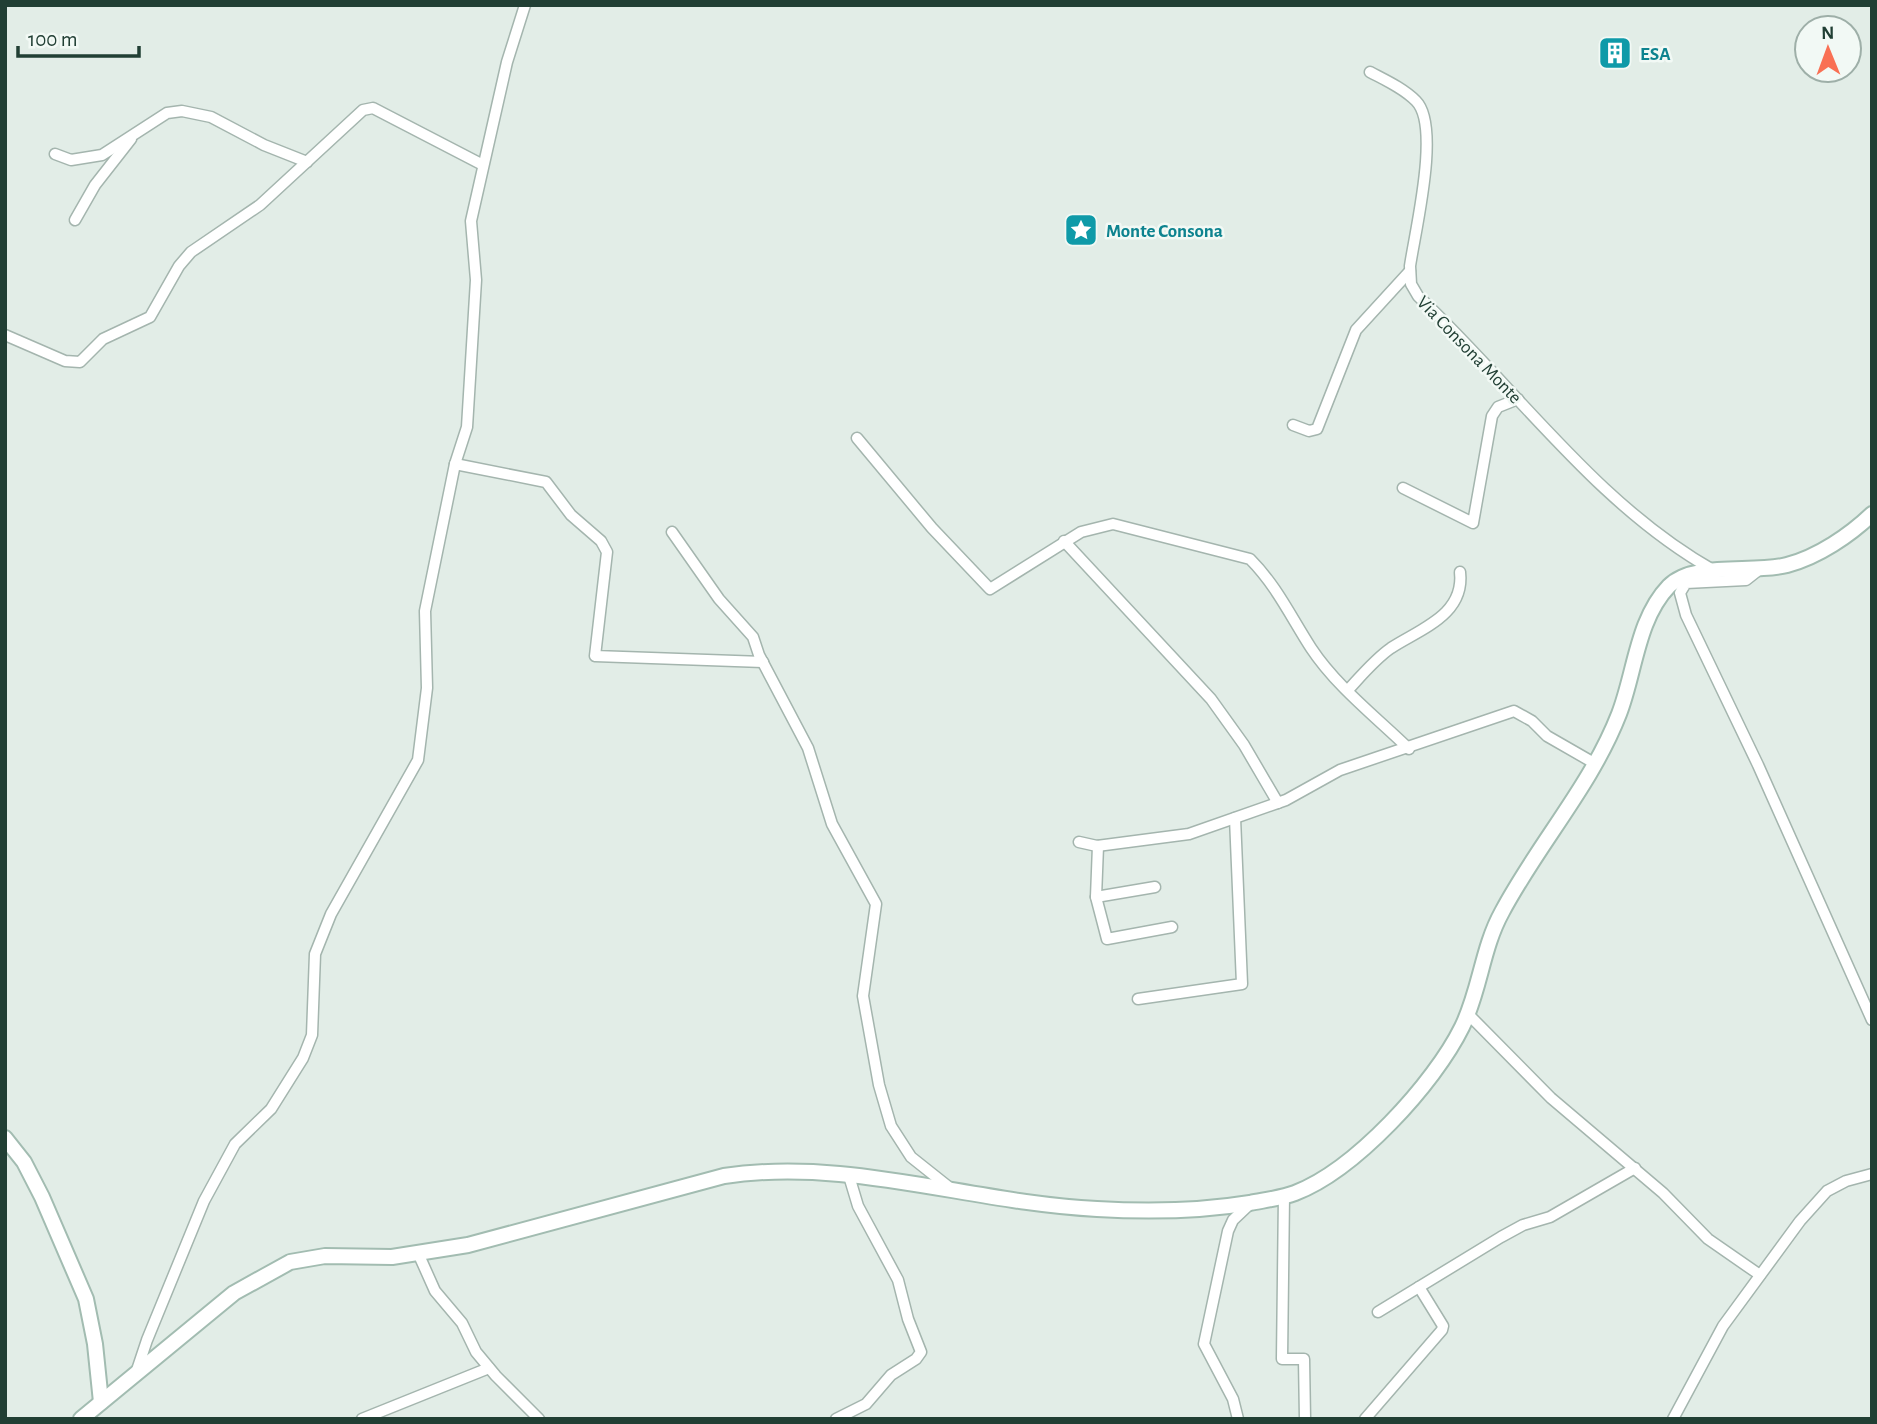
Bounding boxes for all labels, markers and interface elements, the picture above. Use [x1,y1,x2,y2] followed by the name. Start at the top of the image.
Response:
[18,14,138,58] scale bar
[1793,14,1863,84] north arrow
[1821,24,1835,43] text: N
[28,29,78,50] text: 100 m
[1596,34,1634,72] building icon: ESA
[1640,45,1671,64] place label: ESA
[1062,211,1100,249] place icon: Monte Consona
[1106,222,1223,241] place label: Monte Consona
[1413,292,1525,408] street label: Via Consona Monte

